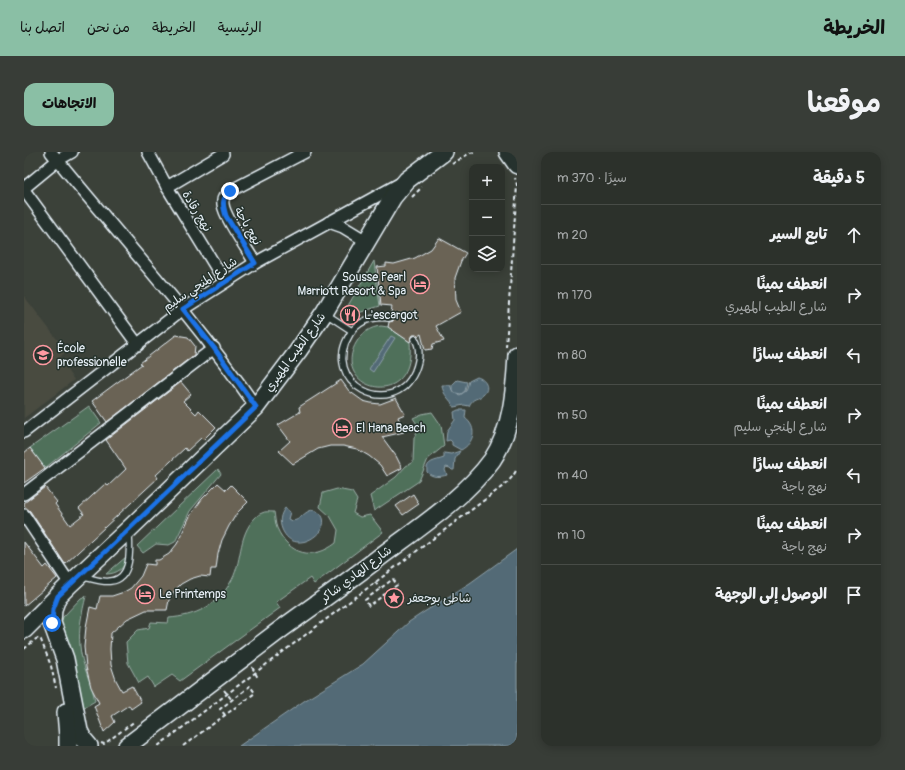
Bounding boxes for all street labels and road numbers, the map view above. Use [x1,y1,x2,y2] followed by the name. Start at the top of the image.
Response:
[178,188,215,235] street label: نهج رقادة
[230,204,265,249] street label: نهج باجة
[160,254,242,317] street label: شارع المنجي سليم
[262,310,330,395] street label: شارع الطيب المهيري
[317,543,395,607] street label: شارع الهادي شاكر

